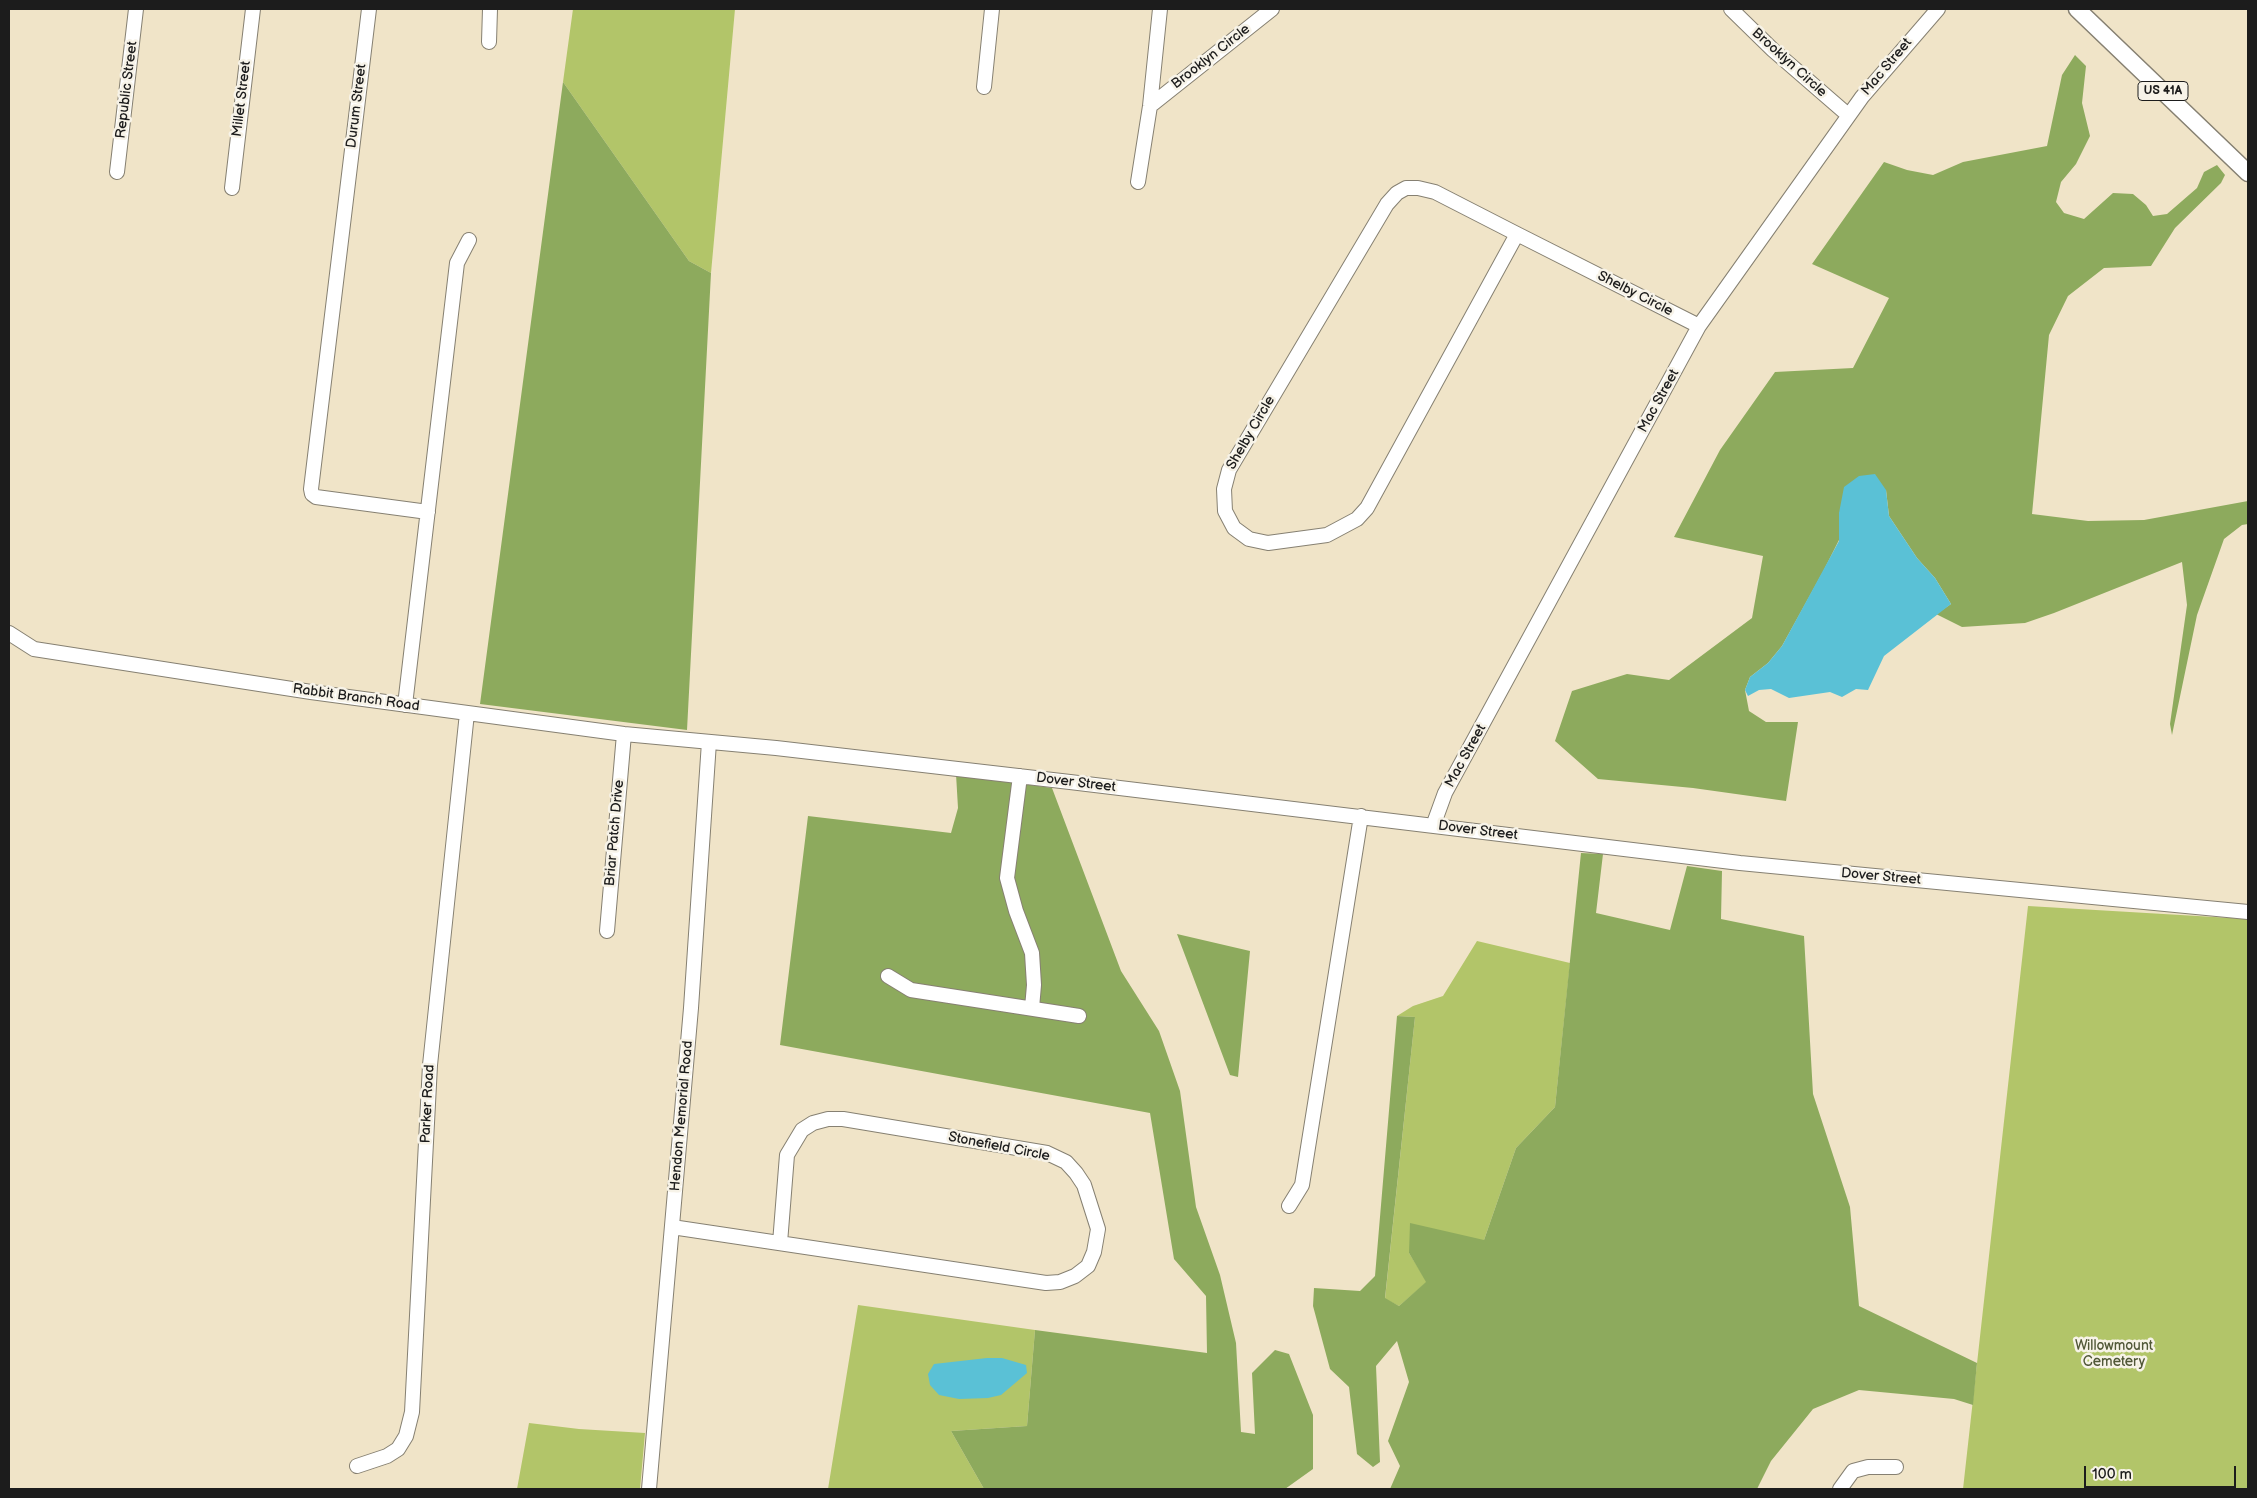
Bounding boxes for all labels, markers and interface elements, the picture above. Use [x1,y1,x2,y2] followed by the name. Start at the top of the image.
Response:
[1168,21,1254,93] street label: Brooklyn Circle
[1748,25,1830,101] street label: Brooklyn Circle
[1858,35,1916,99] street label: Mac Street
[113,40,141,140] street label: Republic Street
[229,60,255,138] street label: Millet Street
[344,63,370,149] street label: Durum Street
[2138,82,2188,100] road number: US 41A
[1595,268,1675,320] street label: Shelby Circle
[1635,366,1683,436] street label: Mac Street
[1223,393,1279,473] street label: Shelby Circle
[291,681,421,715] street label: Rabbit Branch Road
[1442,721,1490,791] street label: Mac Street
[1035,770,1117,796] street label: Dover Street
[602,779,628,887] street label: Briar Patch Drive
[1437,818,1519,844] street label: Dover Street
[1840,865,1922,889] street label: Dover Street
[667,1040,697,1192] street label: Hendon Memorial Road
[418,1064,438,1144] street label: Parker Road
[947,1129,1051,1165] street label: Stonefield Circle
[2075,1338,2153,1370] park label: Willowmount Cemetery
[2087,1456,2240,1488] scale bar
[2092,1465,2132,1484] text: 100 m

